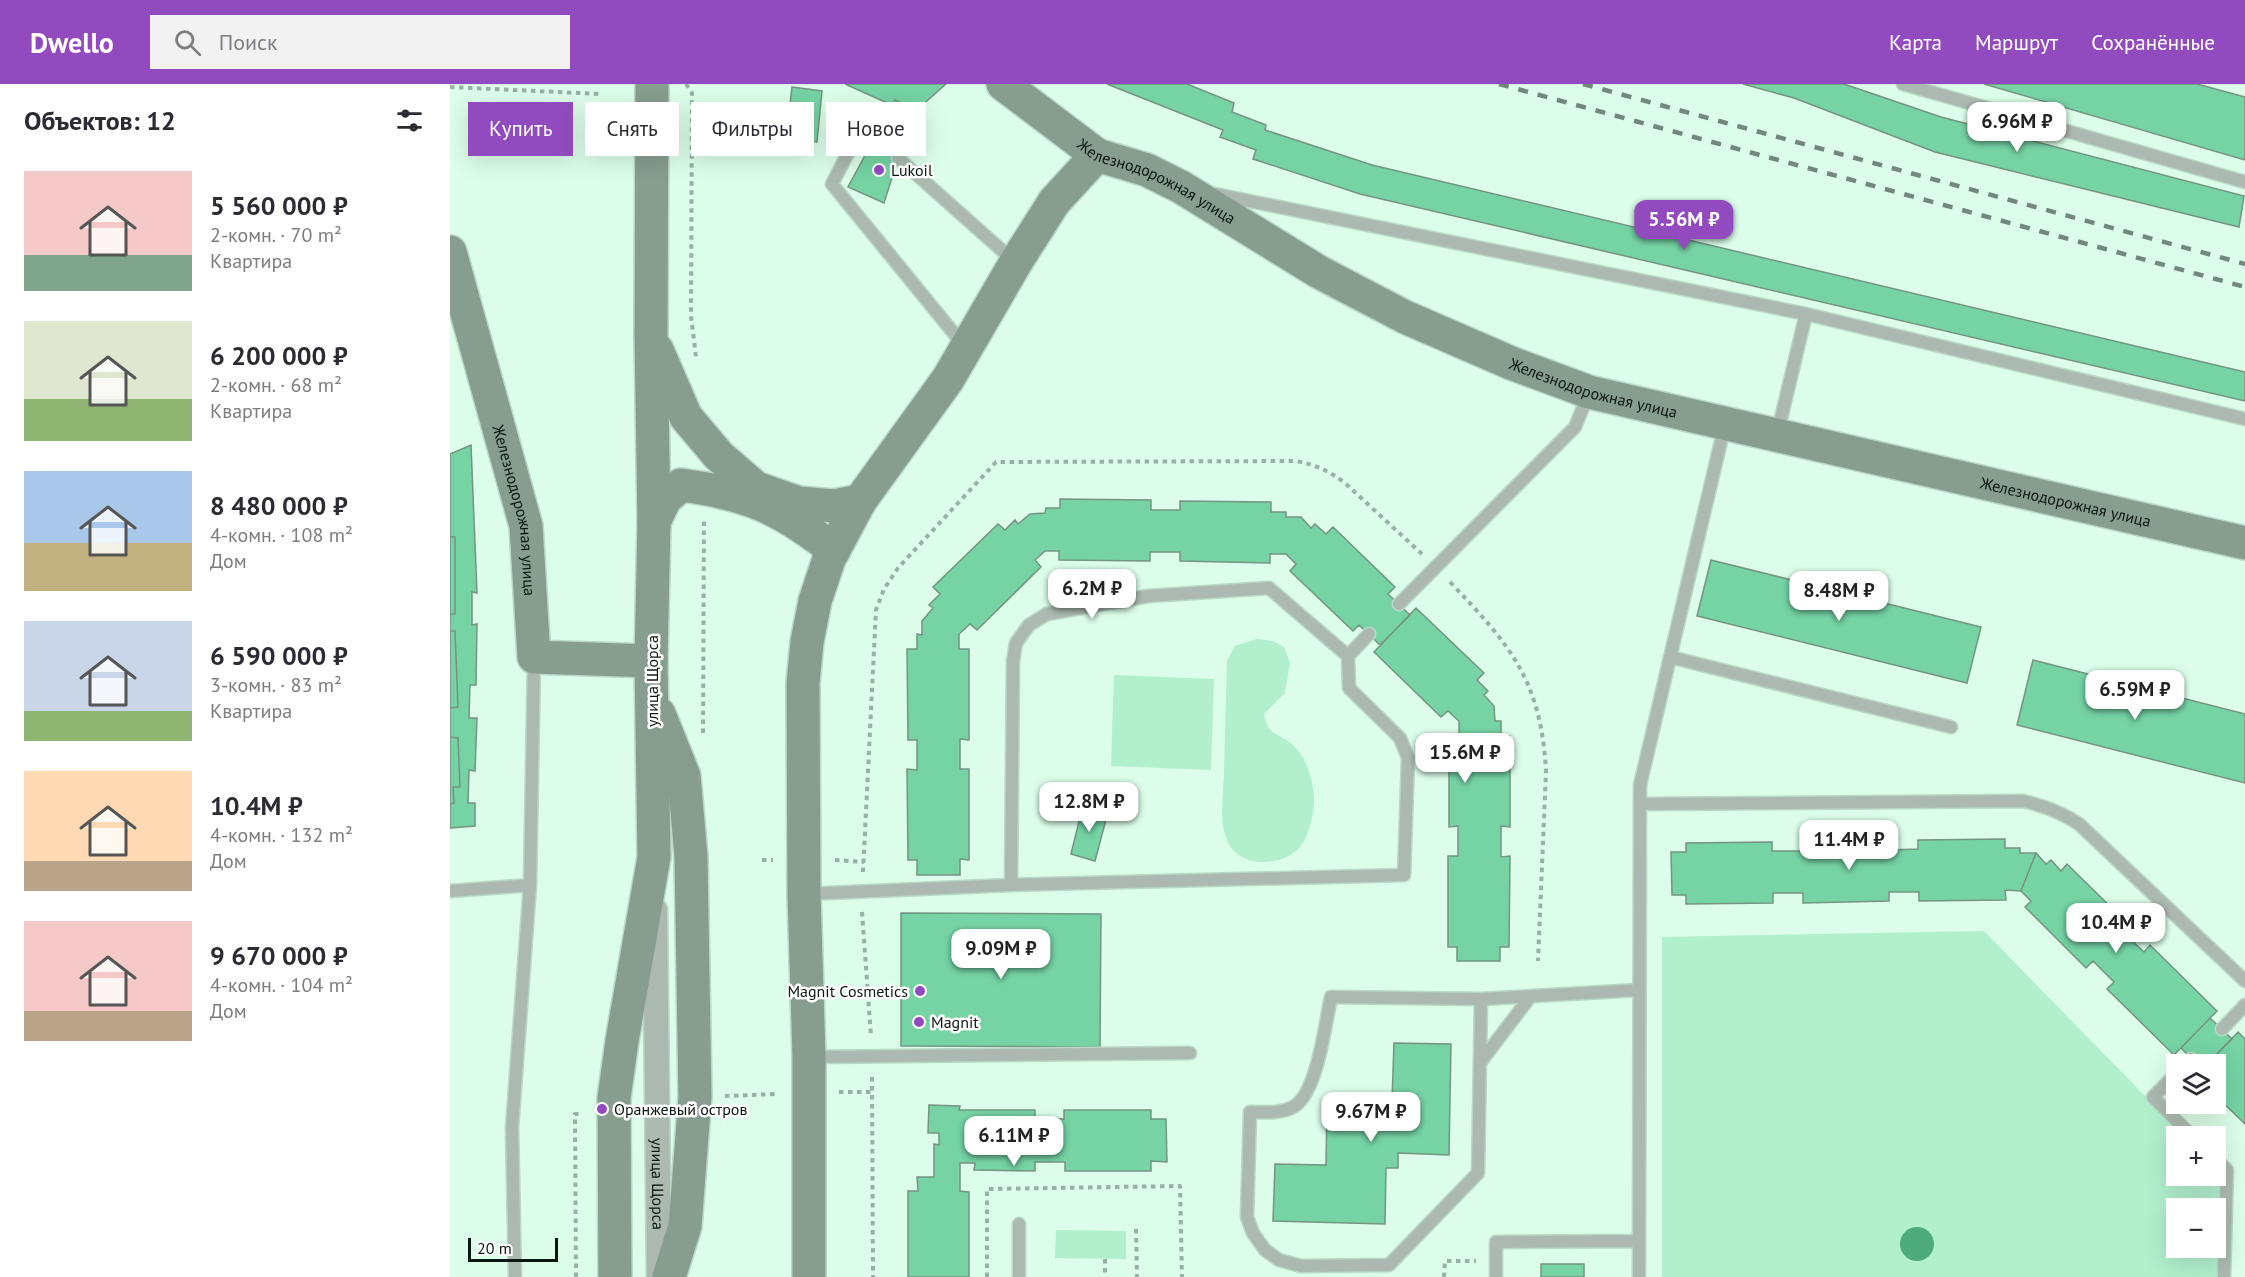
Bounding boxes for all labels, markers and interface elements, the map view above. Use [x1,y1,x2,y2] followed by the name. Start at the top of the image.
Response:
[150,15,570,69] search box
[30,24,114,61] text: Dwello
[171,26,204,59] icon: search
[219,28,278,56] text: Поиск
[1889,29,1942,56] text: Карта
[1975,29,2058,56] text: Маршрут
[2091,29,2215,56] text: Сохранённые
[468,102,573,156] chip: Купить
[585,102,679,156] chip: Снять
[691,102,814,156] chip: Фильтры
[826,102,926,156] chip: Новое
[1962,102,2072,153] pin: 6.96M ₽
[24,104,176,137] text: Объектов: 12
[393,104,426,137] icon: filters
[1981,108,2053,134] text: 6.96M ₽
[1073,133,1239,228] street label: Железнодорожная улица
[891,160,933,180] place label: Lukoil
[872,163,886,177] marker: Lukoil
[210,189,348,222] text: 5 560 000 ₽
[72,195,144,267] icon: home
[1629,200,1739,251] pin: 5.56M ₽
[1648,206,1720,232] text: 5.56M ₽
[210,222,342,248] text: 2-комн. · 70 m²
[210,248,292,274] text: Квартира
[210,339,348,372] text: 6 200 000 ₽
[72,345,144,417] icon: home
[1506,353,1679,422] street label: Железнодорожная улица
[210,372,342,398] text: 2-комн. · 68 m²
[210,398,292,424] text: Квартира
[488,421,540,596] street label: Железнодорожная улица
[1977,472,2153,531] street label: Железнодорожная улица
[210,489,348,522] text: 8 480 000 ₽
[72,495,144,567] icon: home
[210,522,353,548] text: 4-комн. · 108 m²
[210,548,247,574] text: Дом
[1043,569,1141,620] pin: 6.2M ₽
[1784,571,1894,622] pin: 8.48M ₽
[1062,575,1122,601] text: 6.2M ₽
[1803,577,1875,603] text: 8.48M ₽
[642,635,662,727] street label: улица Щорса
[210,639,348,672] text: 6 590 000 ₽
[72,645,144,717] icon: home
[2080,670,2190,721] pin: 6.59M ₽
[210,672,342,698] text: 3-комн. · 83 m²
[2099,676,2171,702] text: 6.59M ₽
[210,698,292,724] text: Квартира
[1410,733,1520,784] pin: 15.6M ₽
[1429,739,1501,765] text: 15.6M ₽
[1034,782,1144,833] pin: 12.8M ₽
[1053,788,1125,814] text: 12.8M ₽
[210,789,303,822] text: 10.4M ₽
[72,795,144,867] icon: home
[1794,820,1904,871] pin: 11.4M ₽
[210,822,353,848] text: 4-комн. · 132 m²
[1813,826,1885,852] text: 11.4M ₽
[210,848,247,874] text: Дом
[2061,903,2171,954] pin: 10.4M ₽
[2080,909,2152,935] text: 10.4M ₽
[946,929,1056,980] pin: 9.09M ₽
[965,935,1037,961] text: 9.09M ₽
[210,939,348,972] text: 9 670 000 ₽
[72,945,144,1017] icon: home
[210,972,353,998] text: 4-комн. · 104 m²
[787,981,908,1001] place label: Magnit Cosmetics
[913,984,927,998] marker: Magnit Cosmetics
[210,998,247,1024] text: Дом
[931,1012,979,1032] place label: Magnit
[912,1015,926,1029] marker: Magnit
[2166,1054,2226,1258] map controls
[2166,1054,2226,1114] button: layers
[1316,1092,1426,1143] pin: 9.67M ₽
[1335,1098,1407,1124] text: 9.67M ₽
[614,1099,747,1119] place label: Оранжевый остров
[595,1102,609,1116] marker: Оранжевый остров
[959,1116,1069,1167] pin: 6.11M ₽
[978,1122,1050,1148] text: 6.11M ₽
[2166,1126,2226,1186] button: +
[647,1138,668,1230] street label: улица Щорса
[2166,1198,2226,1258] button: −
[468,1235,558,1262] scale bar
[477,1238,512,1258] text: 20 m

